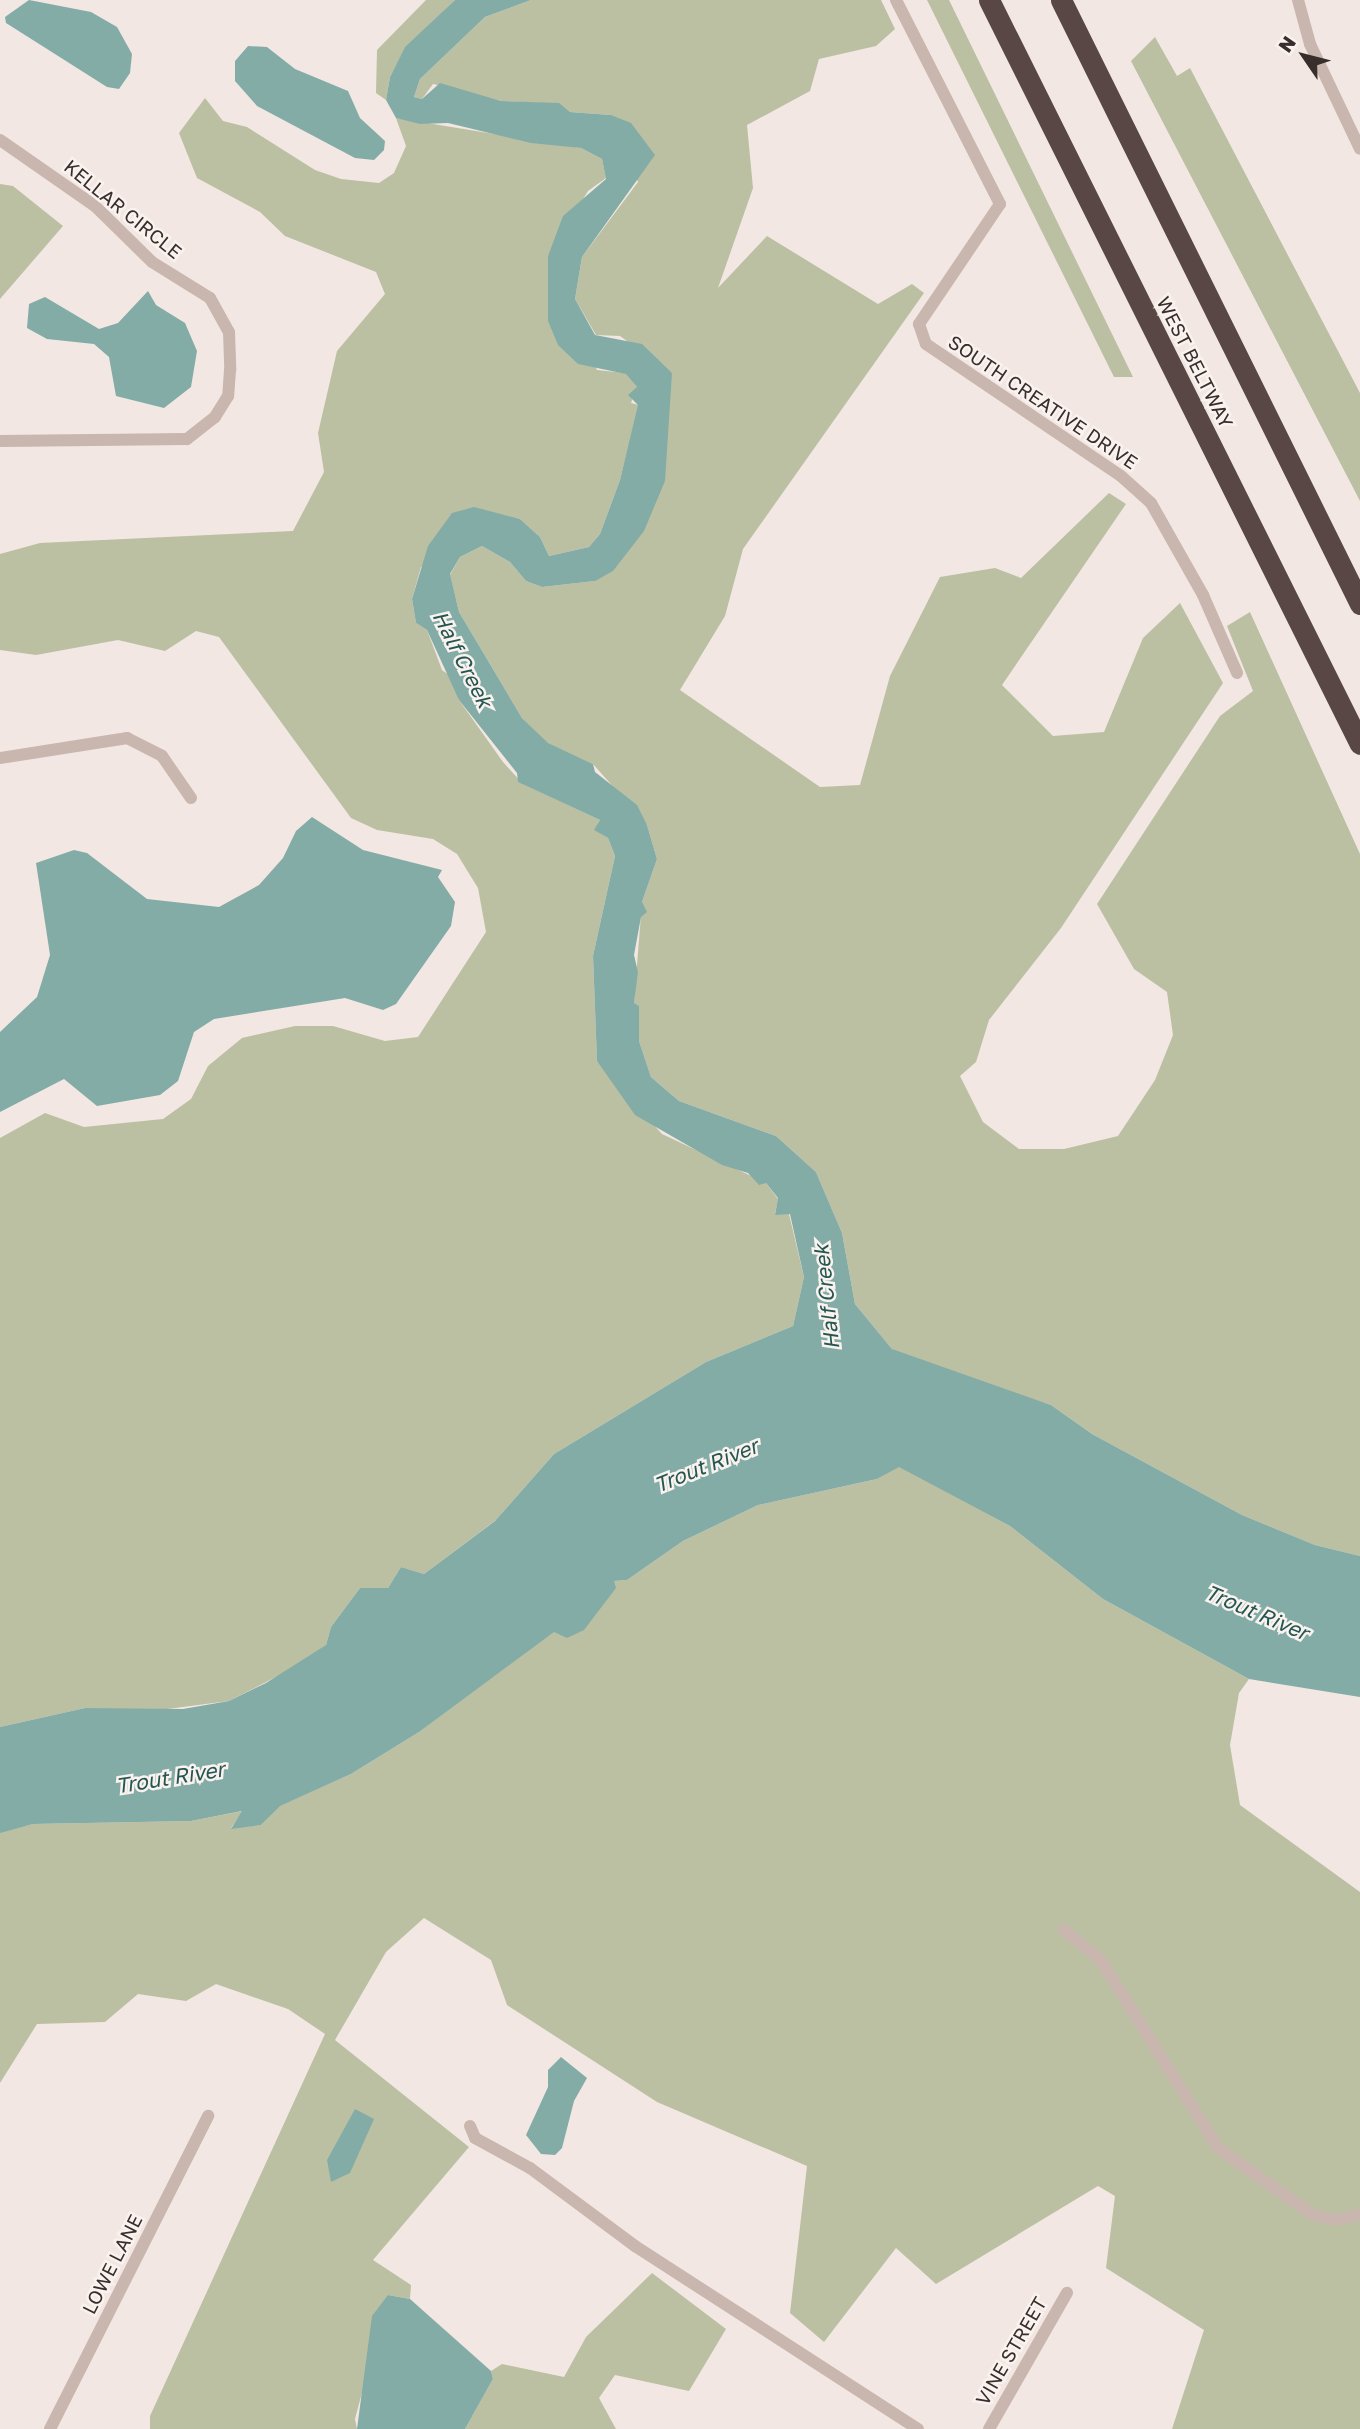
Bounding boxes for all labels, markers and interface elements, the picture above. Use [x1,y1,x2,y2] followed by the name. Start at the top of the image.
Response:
[1269,21,1339,91] north arrow
[1273,31,1300,56] text: N
[60,155,186,263] street label: KELLAR CIRCLE
[1152,292,1238,432] street label: WEST BELTWAY
[944,330,1142,474] street label: SOUTH CREATIVE DRIVE
[428,606,498,712] water label: Half Creek
[808,1243,844,1351] water label: Half Creek
[650,1433,762,1497] water label: Trout River
[1202,1579,1312,1645] water label: Trout River
[114,1756,226,1798] water label: Trout River
[77,2210,147,2318] street label: LOWE LANE
[971,2293,1051,2409] street label: VINE STREET

